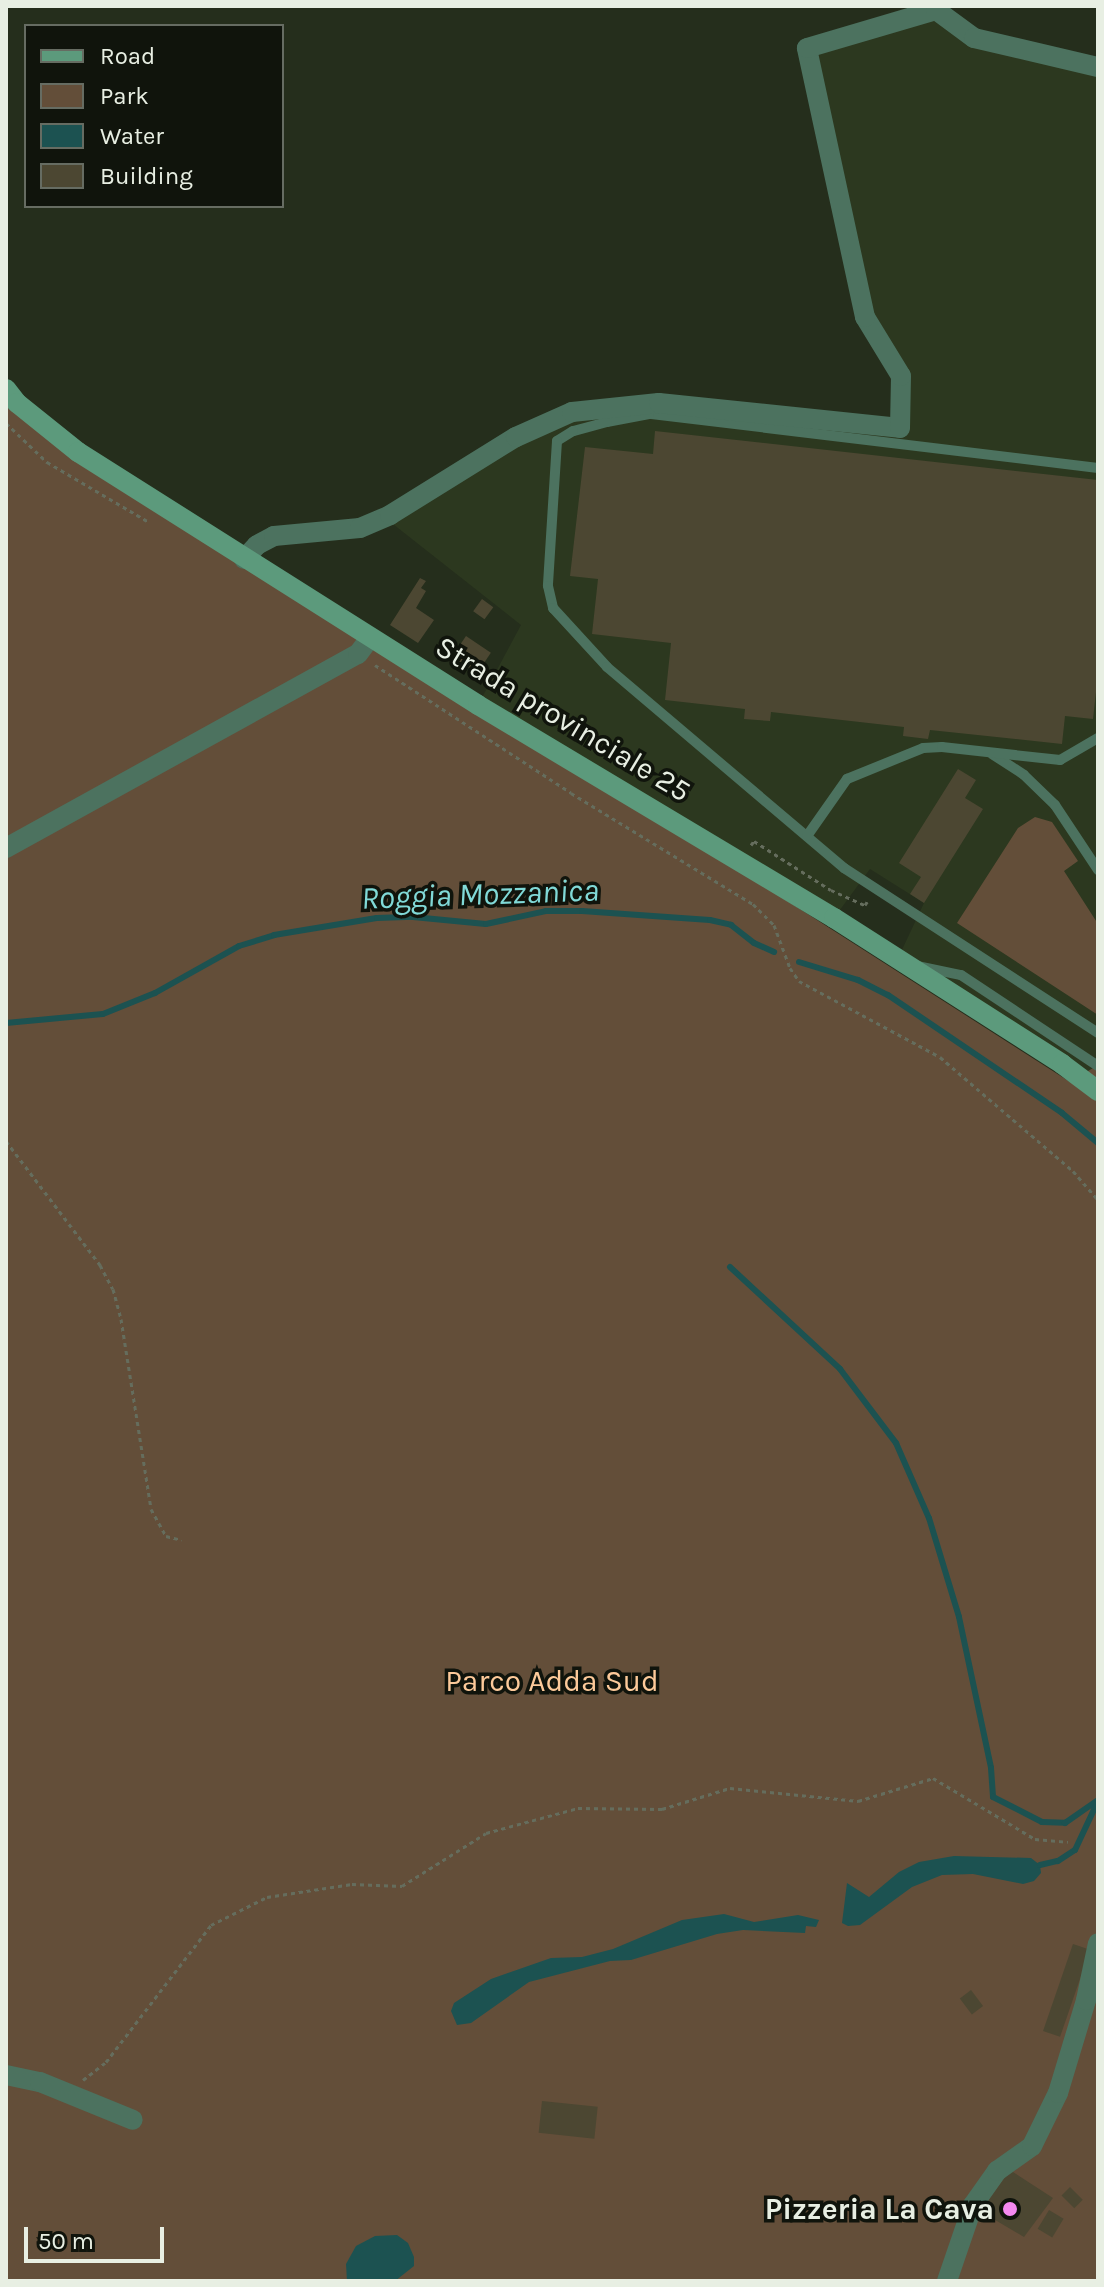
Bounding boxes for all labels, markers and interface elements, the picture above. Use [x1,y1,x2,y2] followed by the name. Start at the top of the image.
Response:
[24,24,284,208] legend
[100,42,155,70] text: Road
[100,82,149,110] text: Park
[100,122,164,150] text: Water
[100,162,193,190] text: Building
[429,629,697,809] street label: Strada provinciale 25
[360,872,600,918] water label: Roggia Mozzanica
[445,1663,659,1699] park label: Parco Adda Sud
[765,2191,994,2227] place label: Pizzeria La Cava
[1001,2200,1019,2218] marker: Pizzeria La Cava
[28,2211,168,2261] scale bar
[38,2227,94,2255] text: 50 m

